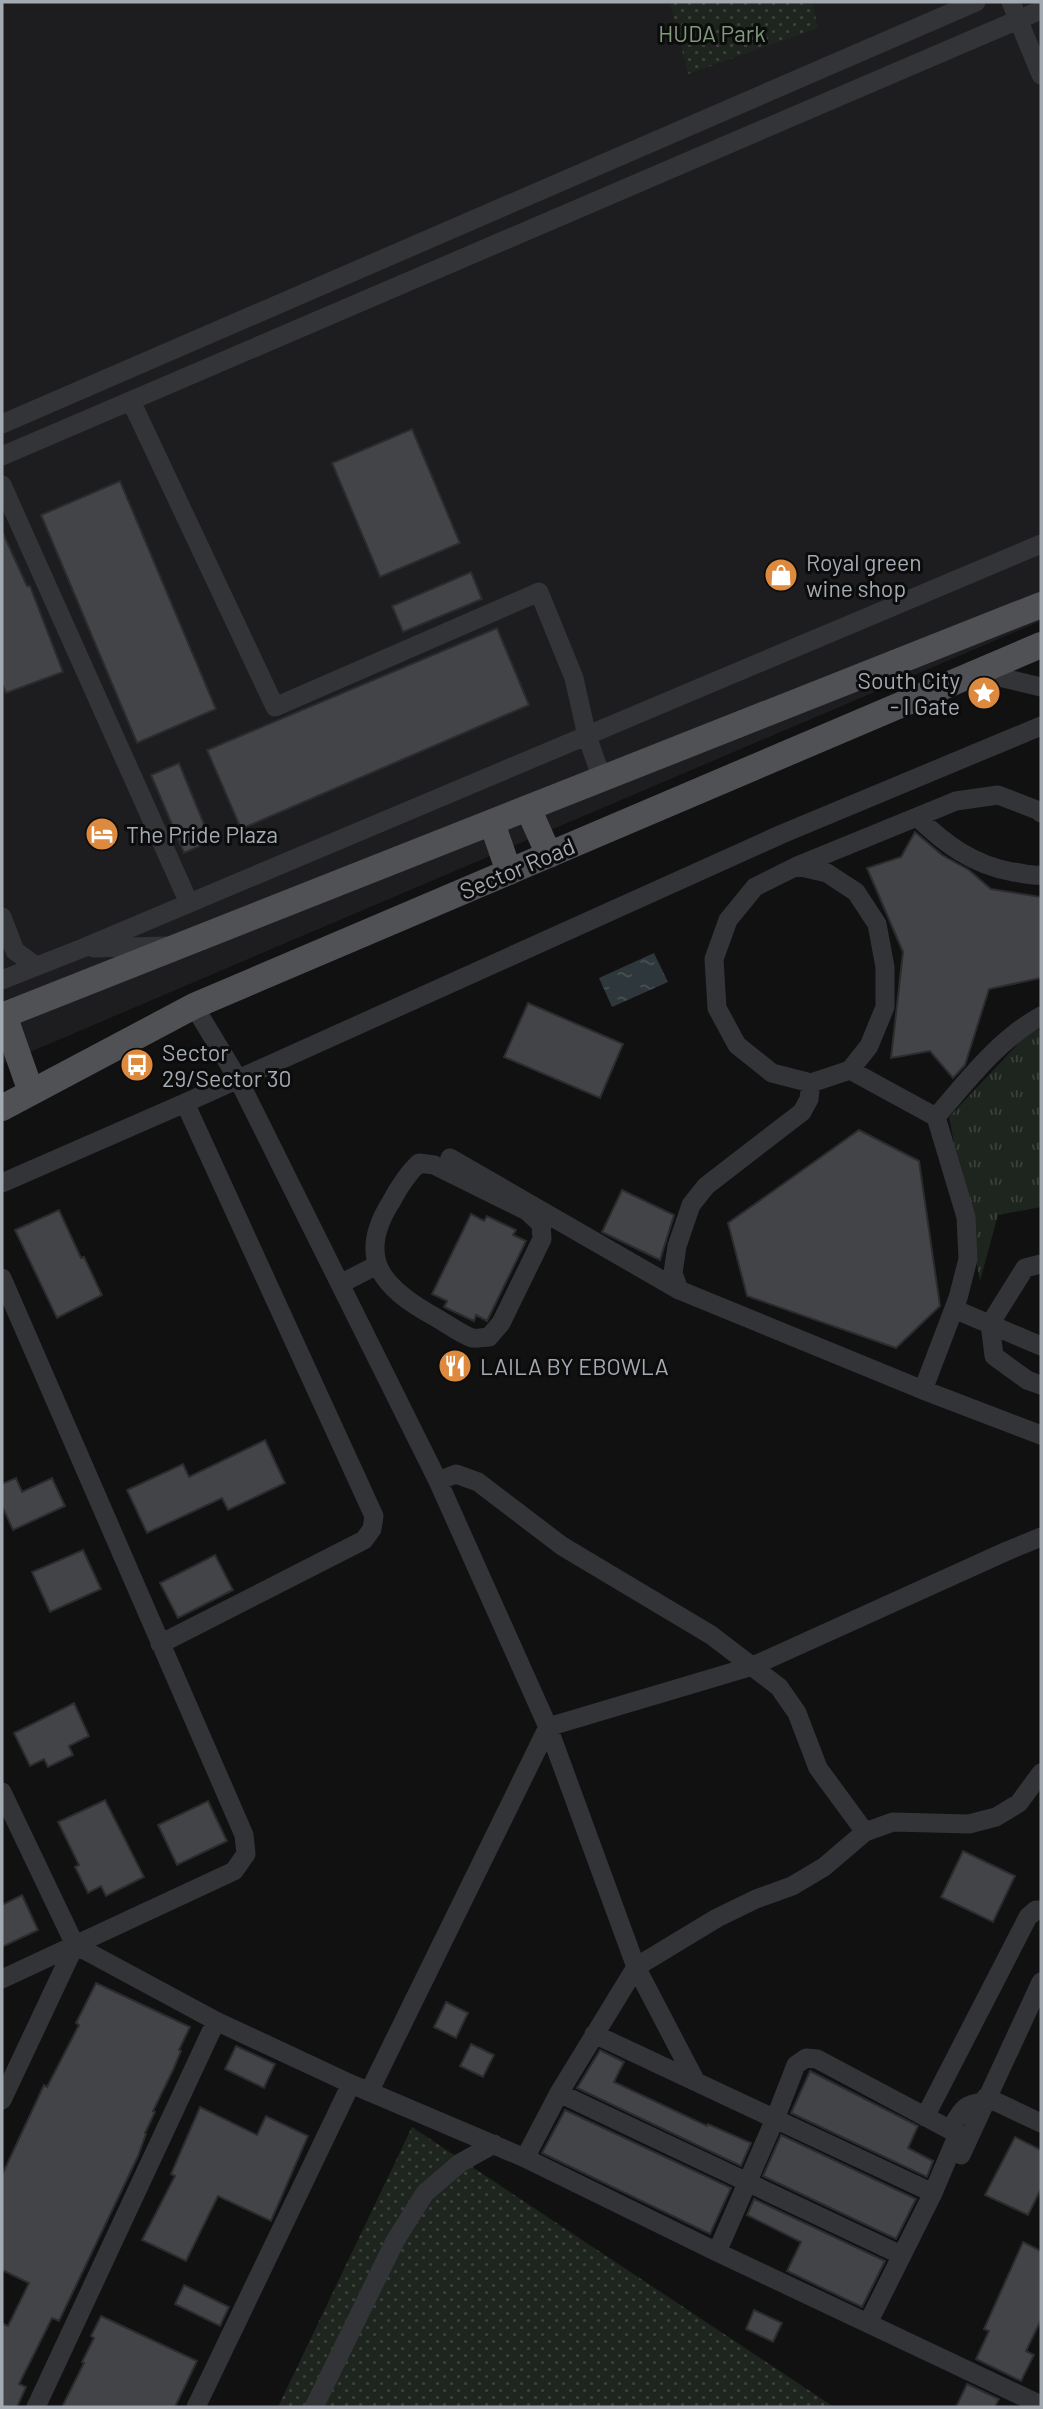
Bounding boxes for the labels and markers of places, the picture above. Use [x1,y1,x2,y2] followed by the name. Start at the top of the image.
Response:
[806,548,922,602] place label: Royal green wine shop
[762,556,800,594] shop icon: Royal green wine shop
[858,666,960,720] place label: South City - I Gate
[965,674,1003,712] place icon: South City - I Gate
[83,815,121,853] hotel icon: The Pride Plaza
[126,820,278,848] place label: The Pride Plaza
[162,1038,292,1092] place label: Sector 29/Sector 30
[118,1046,156,1084] bus stop icon: Sector 29/Sector 30
[436,1347,474,1385] restaurant icon: LAILA BY EBOWLA
[480,1352,669,1380] place label: LAILA BY EBOWLA

